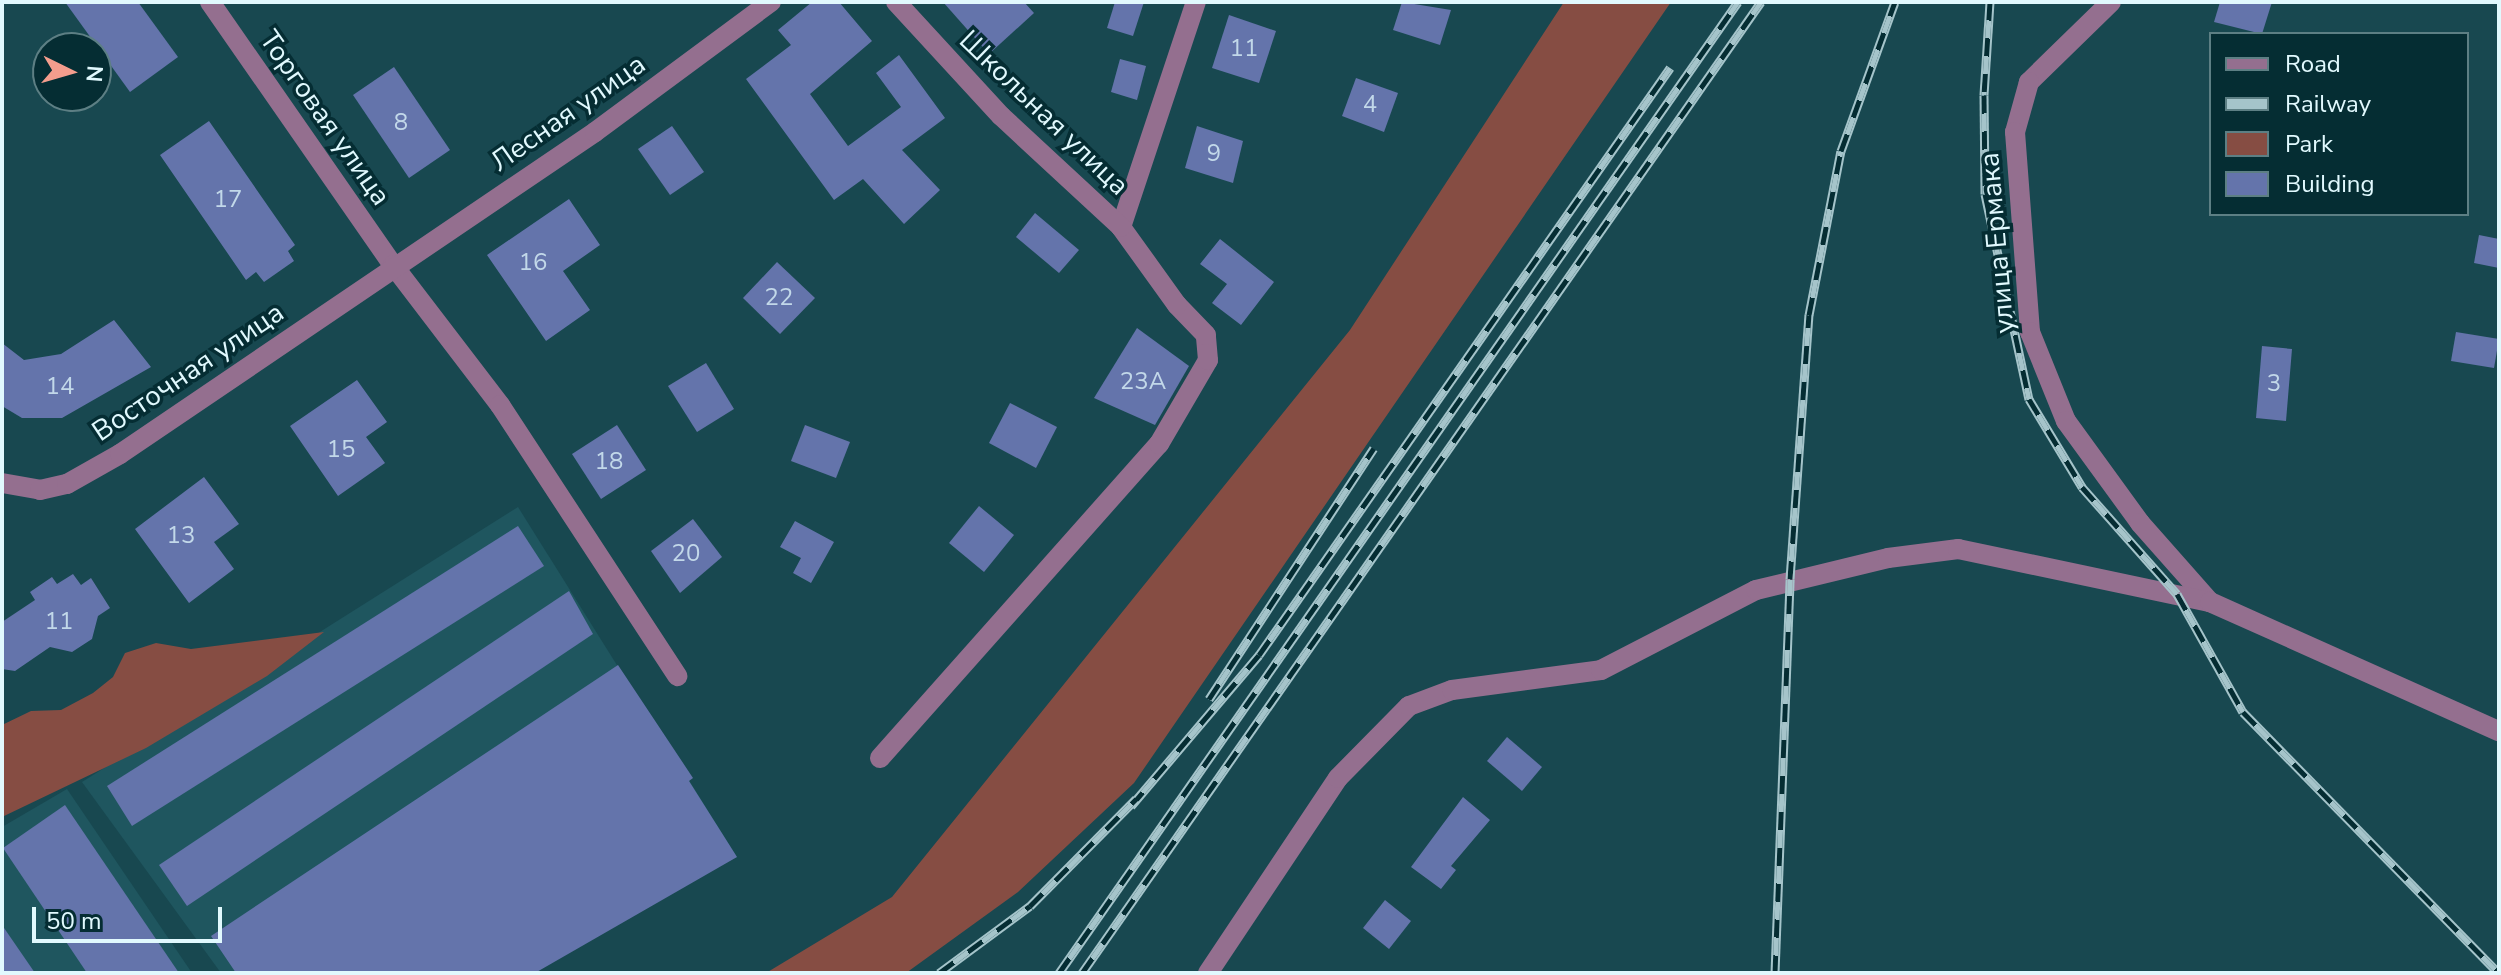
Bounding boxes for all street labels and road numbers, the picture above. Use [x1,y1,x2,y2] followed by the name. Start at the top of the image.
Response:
[252,24,398,212] street label: Торговая улица
[952,24,1136,202] street label: Школьная улица
[484,47,652,179] street label: Лесная улица
[1972,151,2022,335] street label: улица Ермака
[86,296,290,448] street label: Восточная улица

